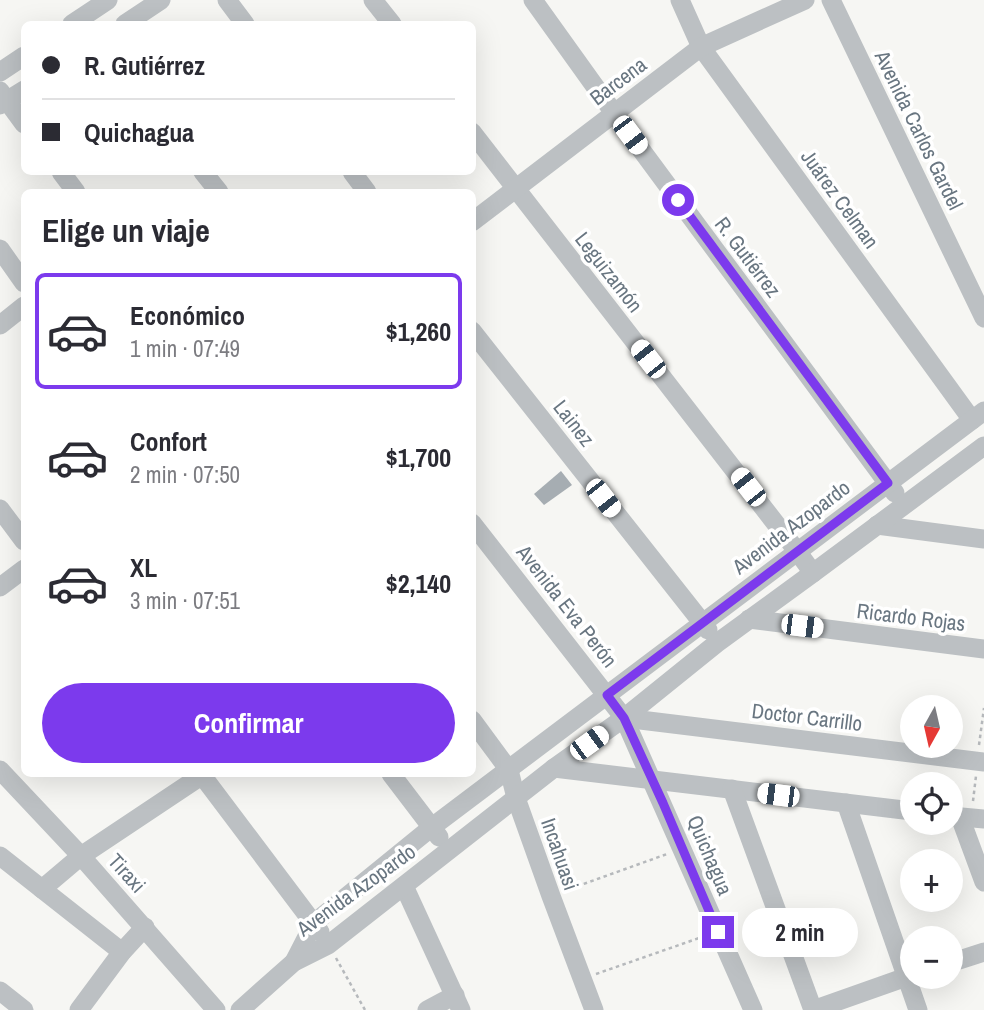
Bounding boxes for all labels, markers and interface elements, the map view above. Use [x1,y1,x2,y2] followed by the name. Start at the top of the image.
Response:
[867,45,970,215] street label: Avenida Carlos Gardel
[84,48,205,83] text: R. Gutiérrez
[584,50,653,112] street label: Barcena
[609,112,652,158] car
[84,115,194,150] text: Quichagua
[794,144,886,254] street label: Juárez Celman
[662,184,694,216] route start
[42,209,210,252] text: Elige un viaje
[708,211,788,303] street label: R. Gutiérrez
[568,226,650,318] street label: Leguizamón
[130,298,245,333] text: Económico
[46,300,109,363] icon: car
[386,314,451,349] text: $1,260
[130,333,240,364] text: 1 min · 07:49
[627,336,670,382] car
[547,394,602,453] street label: Lainez
[130,424,207,459] text: Confort
[46,426,109,489] icon: car
[386,440,451,475] text: $1,700
[130,459,240,490] text: 2 min · 07:50
[727,464,770,510] car
[725,473,856,581] street label: Avenida Azopardo
[582,475,625,521] car
[509,538,624,673] street label: Avenida Eva Perón
[130,550,157,585] text: XL
[46,552,109,615] icon: car
[386,566,451,601] text: $2,140
[130,585,240,616] text: 3 min · 07:51
[855,596,967,638] street label: Ricardo Rojas
[780,613,825,639] car
[42,683,455,763] button: Confirmar
[900,695,962,758] north arrow
[900,695,963,989] map controls
[750,696,864,738] street label: Doctor Carrillo
[566,722,613,764] car
[900,772,963,835] button: locate
[756,782,801,808] car
[680,811,740,900] street label: Quichagua
[534,814,586,894] street label: Incahuasi
[290,837,421,944] street label: Avenida Azopardo
[102,847,152,899] street label: Tiraxi
[900,849,963,912] button: +
[742,908,858,956] callout: 2 min
[702,916,734,948] route end
[775,917,825,948] text: 2 min
[900,926,963,989] button: −

